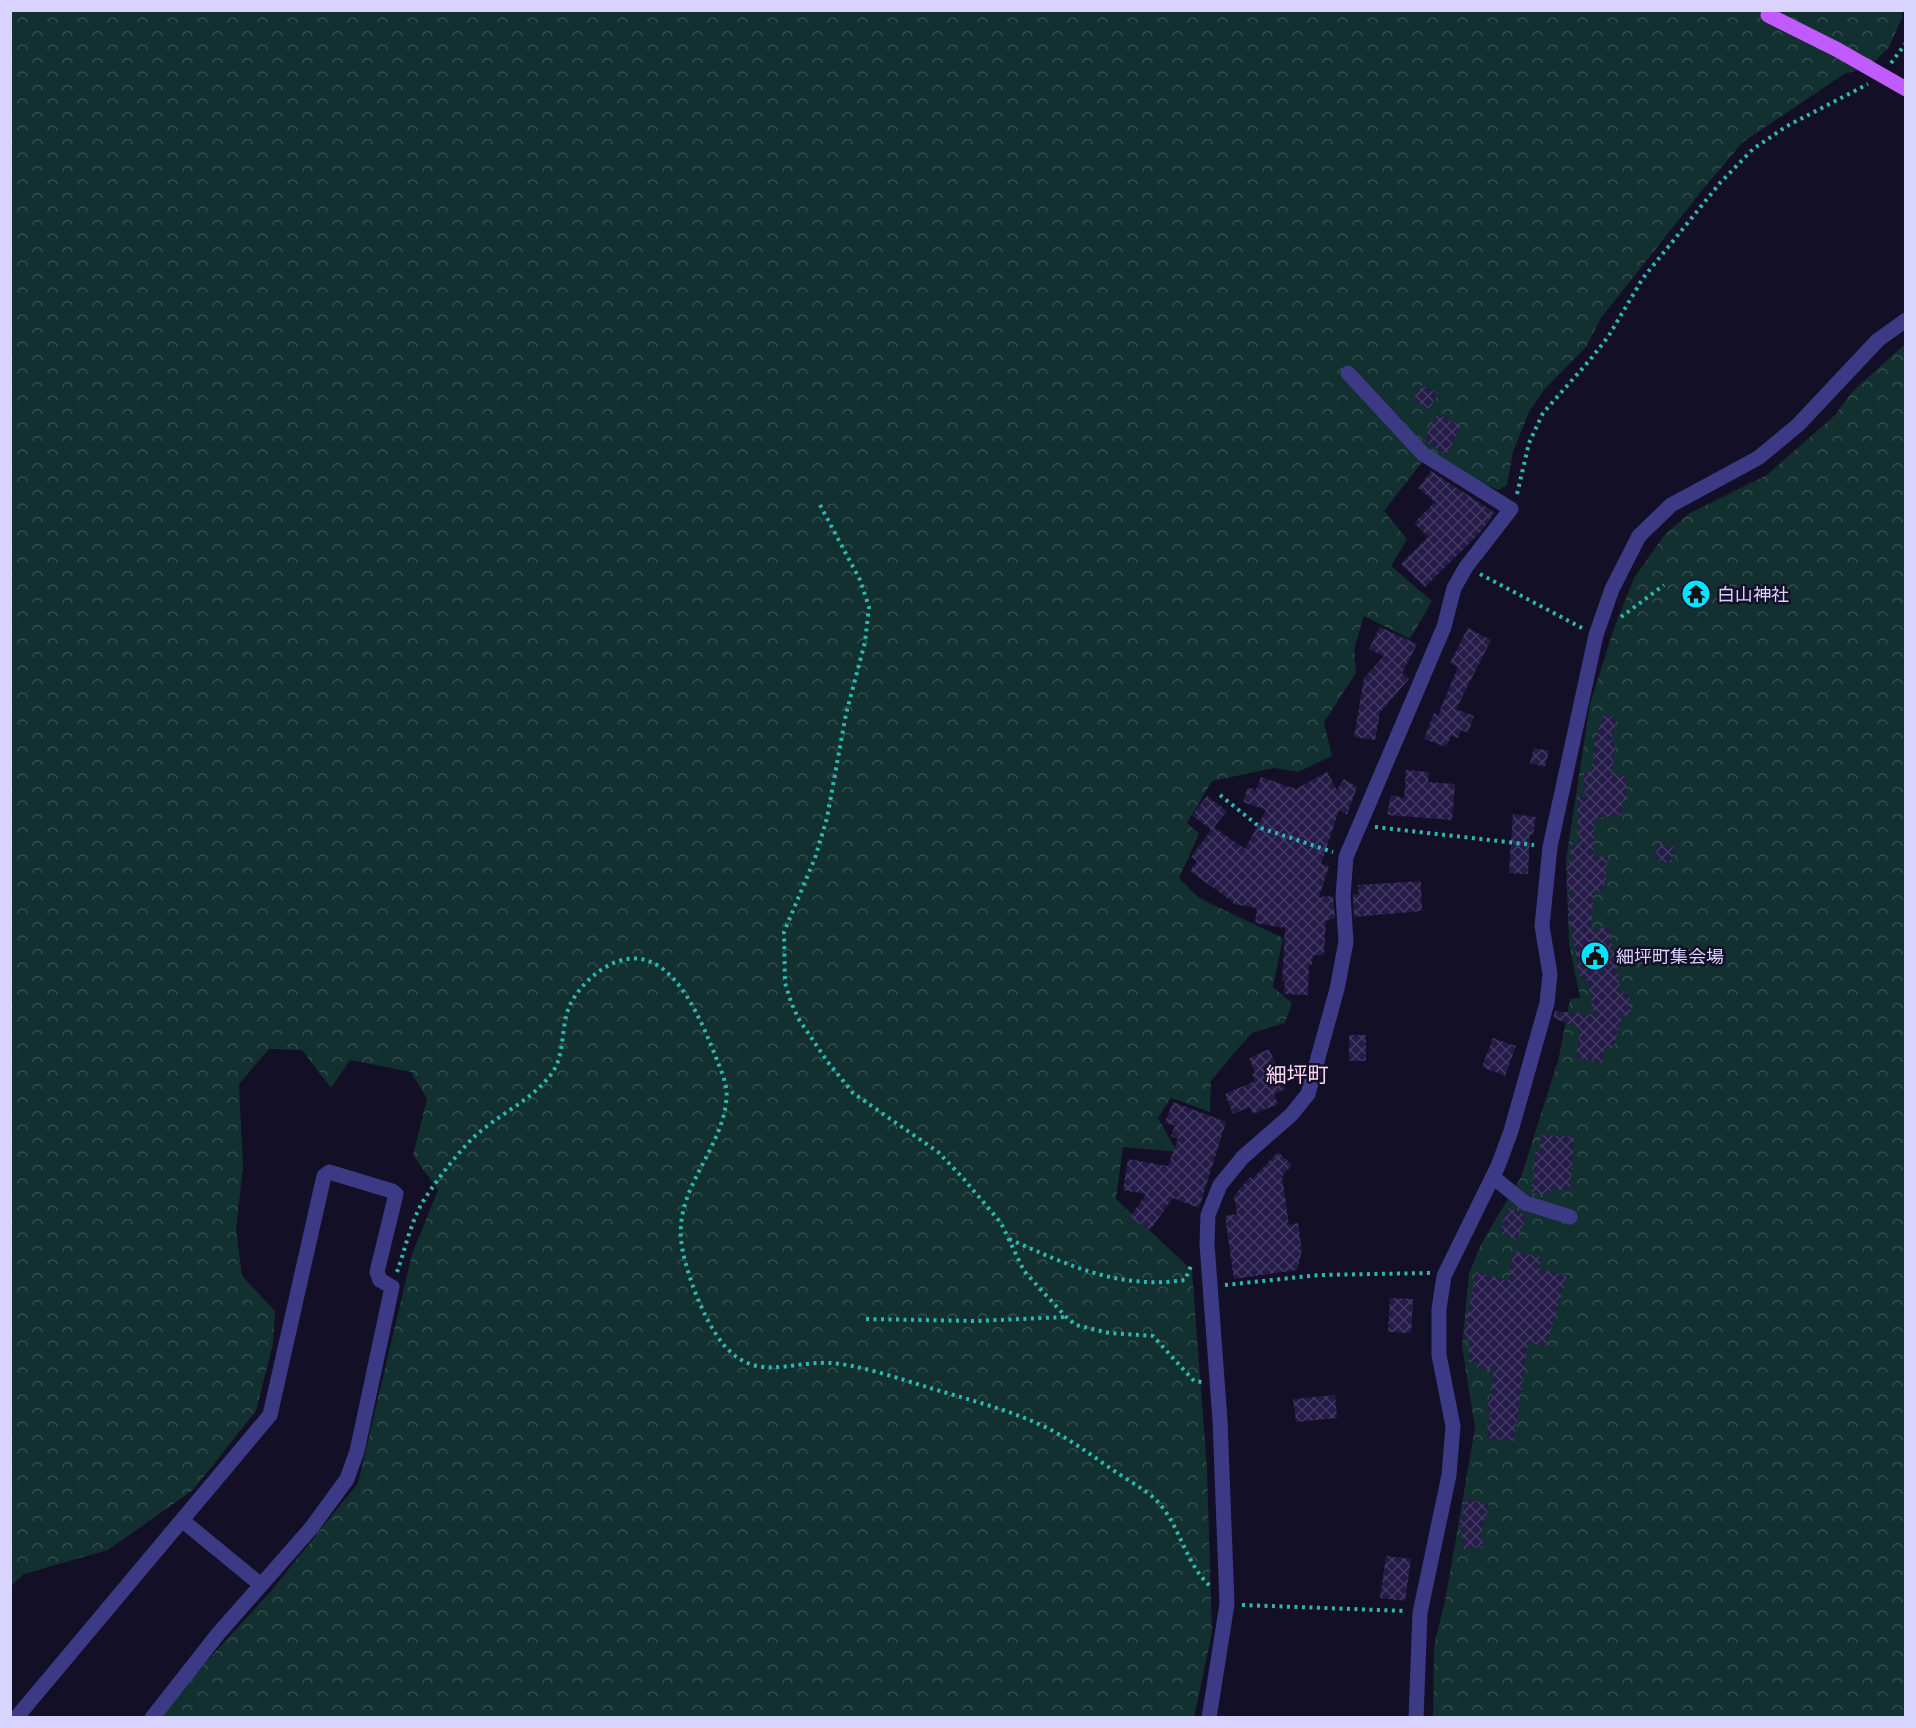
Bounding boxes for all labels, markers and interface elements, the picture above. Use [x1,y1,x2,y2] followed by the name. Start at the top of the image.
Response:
[1680,578,1712,610] temple icon: 白山神社
[1717,584,1789,605] place label: 白山神社
[1579,940,1611,972] public building icon: 細坪町集会場
[1616,946,1724,967] place label: 細坪町集会場
[1266,1062,1329,1087] district label: 細坪町

